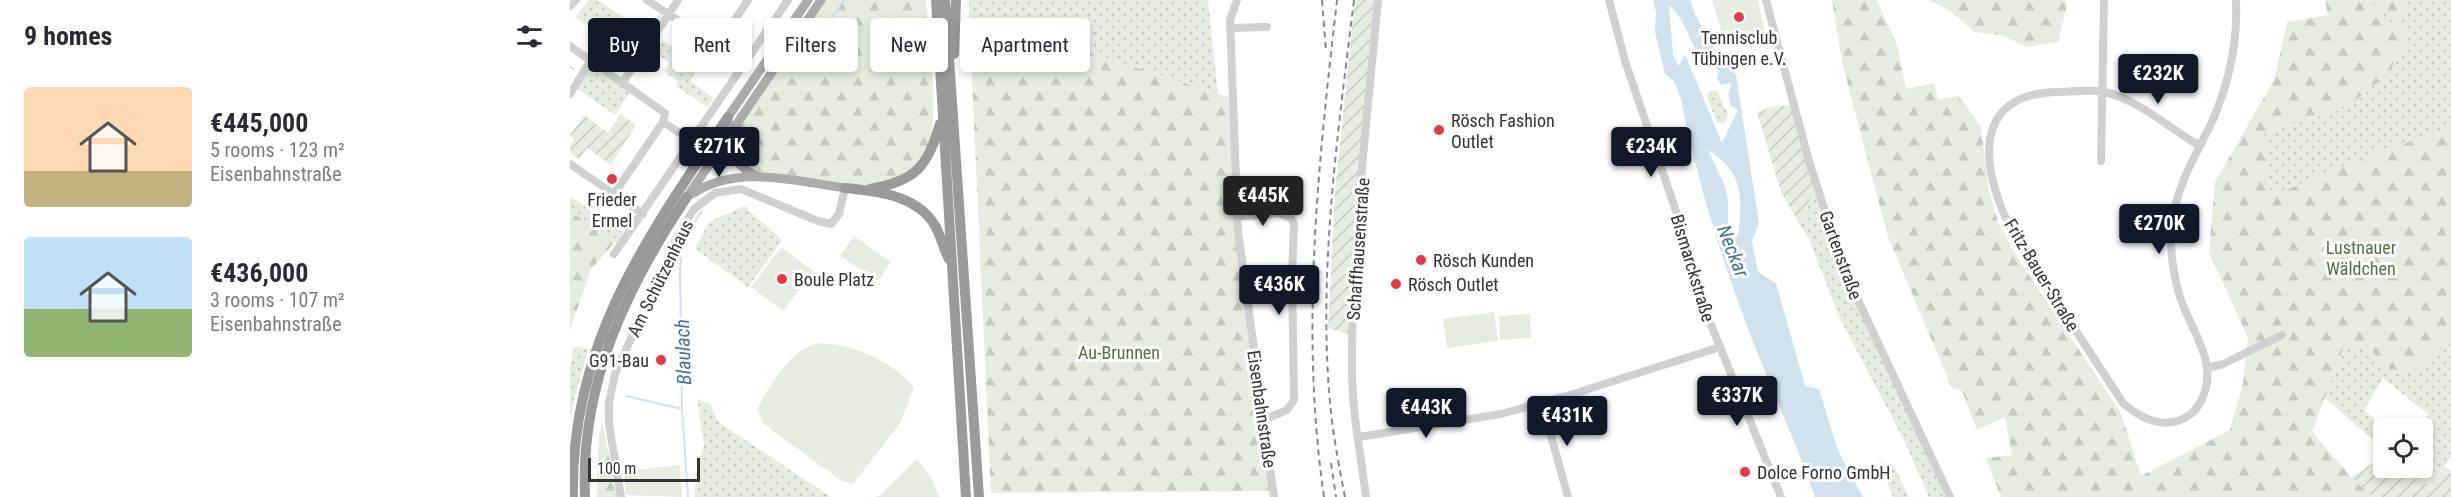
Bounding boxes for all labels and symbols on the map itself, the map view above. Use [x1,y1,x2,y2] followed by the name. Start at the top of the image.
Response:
[1732,10,1746,24] marker: Tennisclub Tübingen e.V.
[1691,27,1787,69] place label: Tennisclub Tübingen e.V.
[2116,54,2200,105] pin: €232K
[1451,110,1555,152] place label: Rösch Fashion Outlet
[1432,123,1446,137] marker: Rösch Fashion Outlet
[677,127,761,178] pin: €271K
[1609,127,1693,178] pin: €234K
[605,172,619,186] marker: Frieder Ermel
[1221,176,1305,227] pin: €445K
[1343,177,1373,321] street label: Schaffhausenstraße
[587,189,637,231] place label: Frieder Ermel
[2117,204,2201,255] pin: €270K
[1815,208,1867,302] street label: Gartenstraße
[1667,212,1719,324] street label: Bismarckstraße
[2000,215,2084,335] street label: Fritz-Bauer-Straße
[623,216,697,340] street label: Am Schützenhaus
[1712,221,1755,282] water label: Neckar
[2326,237,2397,279] park label: Lustnauer Wäldchen
[1433,250,1534,271] place label: Rösch Kunden
[1414,253,1428,267] marker: Rösch Kunden
[1237,265,1321,316] pin: €436K
[794,269,874,290] place label: Boule Platz
[775,272,789,286] marker: Boule Platz
[1408,274,1499,295] place label: Rösch Outlet
[1389,277,1403,291] marker: Rösch Outlet
[670,319,696,385] water label: Blaulach
[1078,342,1160,363] park label: Au-Brunnen
[1243,349,1281,469] street label: Eisenbahnstraße
[589,350,649,371] place label: G91-Bau
[654,353,668,367] marker: G91-Bau
[1695,376,1779,427] pin: €337K
[1384,388,1468,439] pin: €443K
[1525,396,1609,447] pin: €431K
[588,455,700,482] scale bar
[1757,462,1890,483] place label: Dolce Forno GmbH
[1738,465,1752,479] marker: Dolce Forno GmbH

